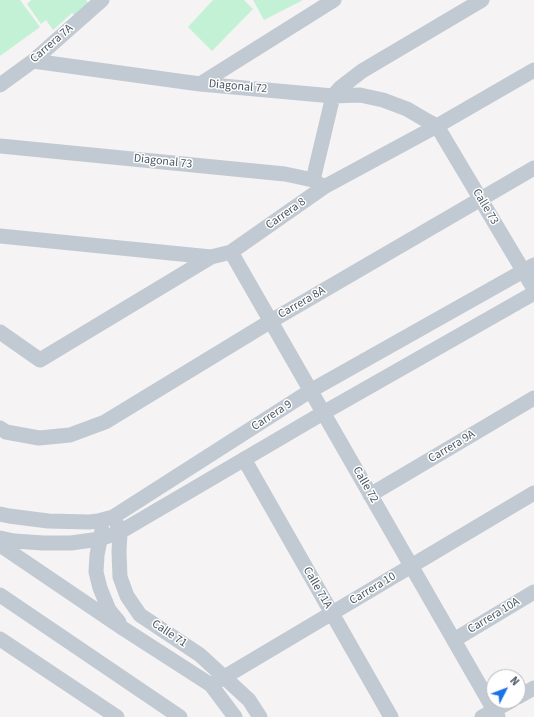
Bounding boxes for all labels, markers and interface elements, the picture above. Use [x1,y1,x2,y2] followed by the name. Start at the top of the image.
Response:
[28,22,76,66] street label: Carrera 7A
[208,77,268,97] street label: Diagonal 72
[133,152,193,172] street label: Diagonal 73
[469,186,501,228] street label: Calle 73
[263,195,309,233] street label: Carrera 8
[276,284,328,322] street label: Carrera 8A
[249,398,295,434] street label: Carrera 9
[426,427,478,467] street label: Carrera 9A
[349,464,381,506] street label: Calle 72
[299,565,335,611] street label: Calle 71A
[347,570,399,608] street label: Carrera 10
[466,595,522,637] street label: Carrera 10A
[149,617,189,651] street label: Calle 71
[486,669,526,709] north arrow
[507,674,523,689] text: N

